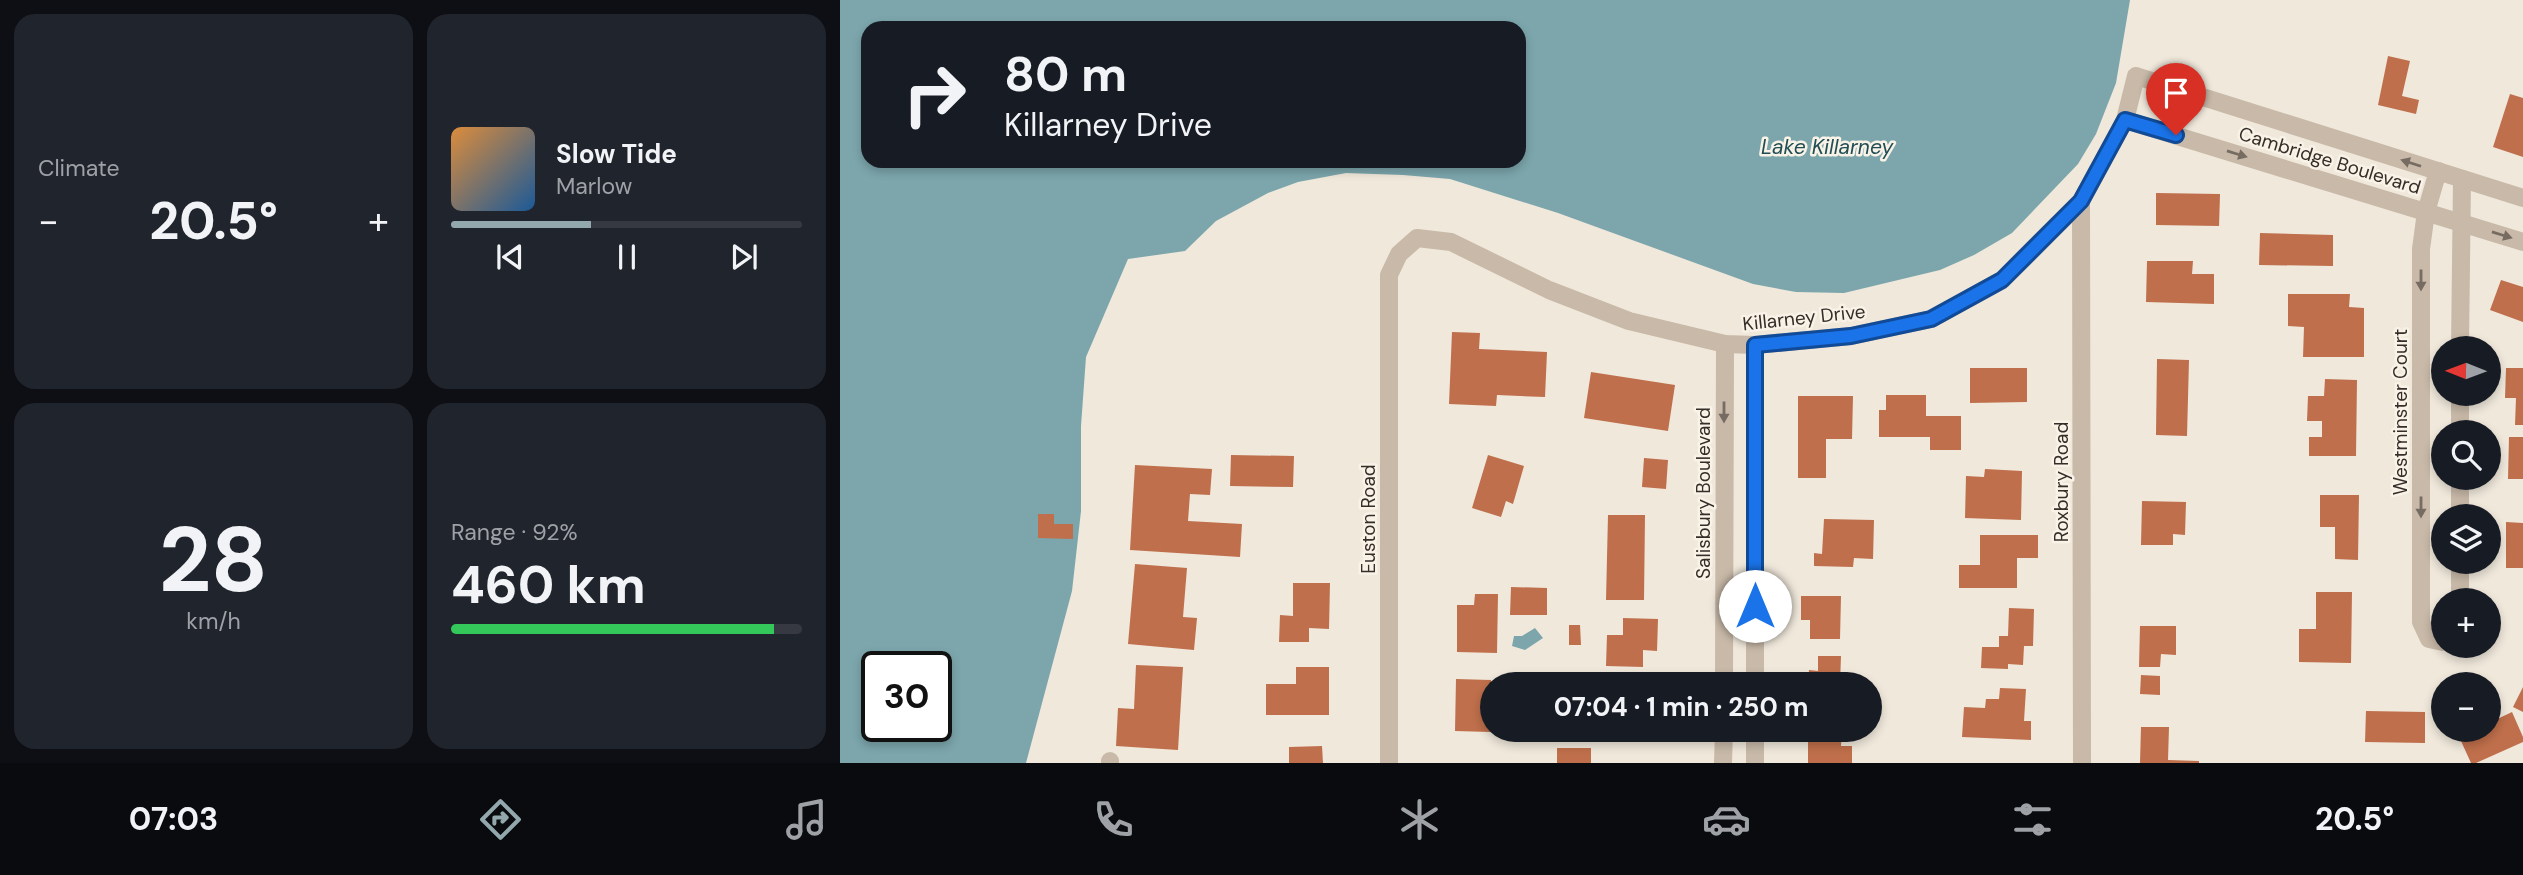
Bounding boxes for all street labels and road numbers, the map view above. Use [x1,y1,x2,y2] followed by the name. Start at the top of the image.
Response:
[2236,121,2424,200] street label: Cambridge Boulevard
[1741,299,1867,336] street label: Killarney Drive
[2388,329,2413,495] street label: Westminster Court
[1691,407,1716,579] street label: Salisbury Boulevard
[2049,422,2074,542] street label: Roxbury Road
[1356,464,1381,574] street label: Euston Road

